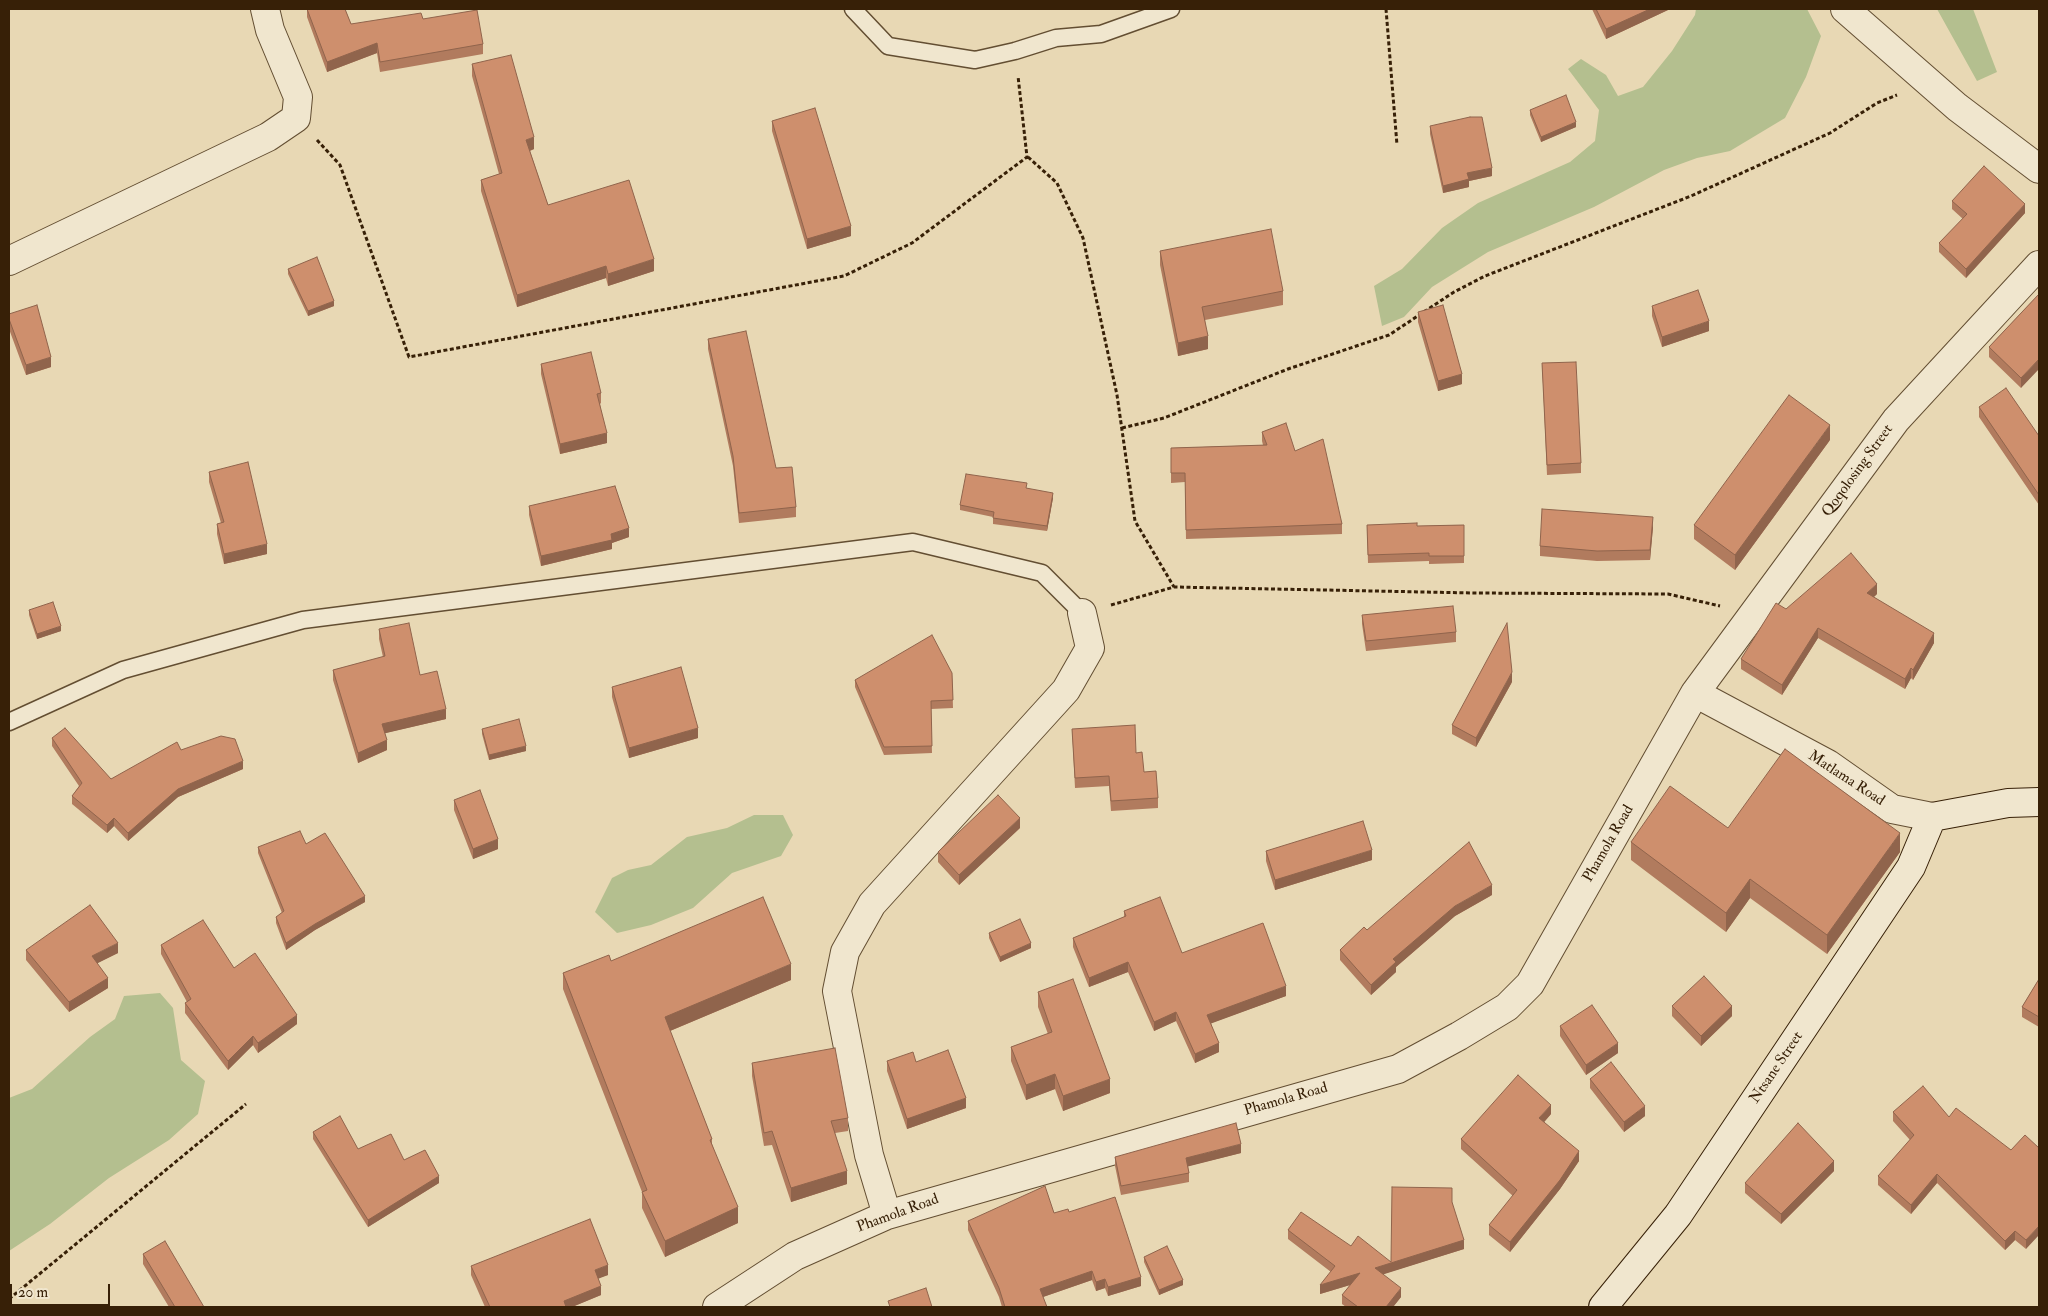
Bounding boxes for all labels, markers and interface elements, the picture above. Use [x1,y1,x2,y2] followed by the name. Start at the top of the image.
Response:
[1819,421,1897,521] street label: Qoqolosing Street
[1804,748,1888,810] street label: Matlama Road
[1580,802,1638,886] street label: Phamola Road
[1746,1029,1808,1107] street label: Ntsane Street
[1242,1079,1330,1121] street label: Phamola Road
[854,1191,942,1237] street label: Phamola Road
[12,1274,112,1306] scale bar
[18,1283,48,1302] text: 20 m

